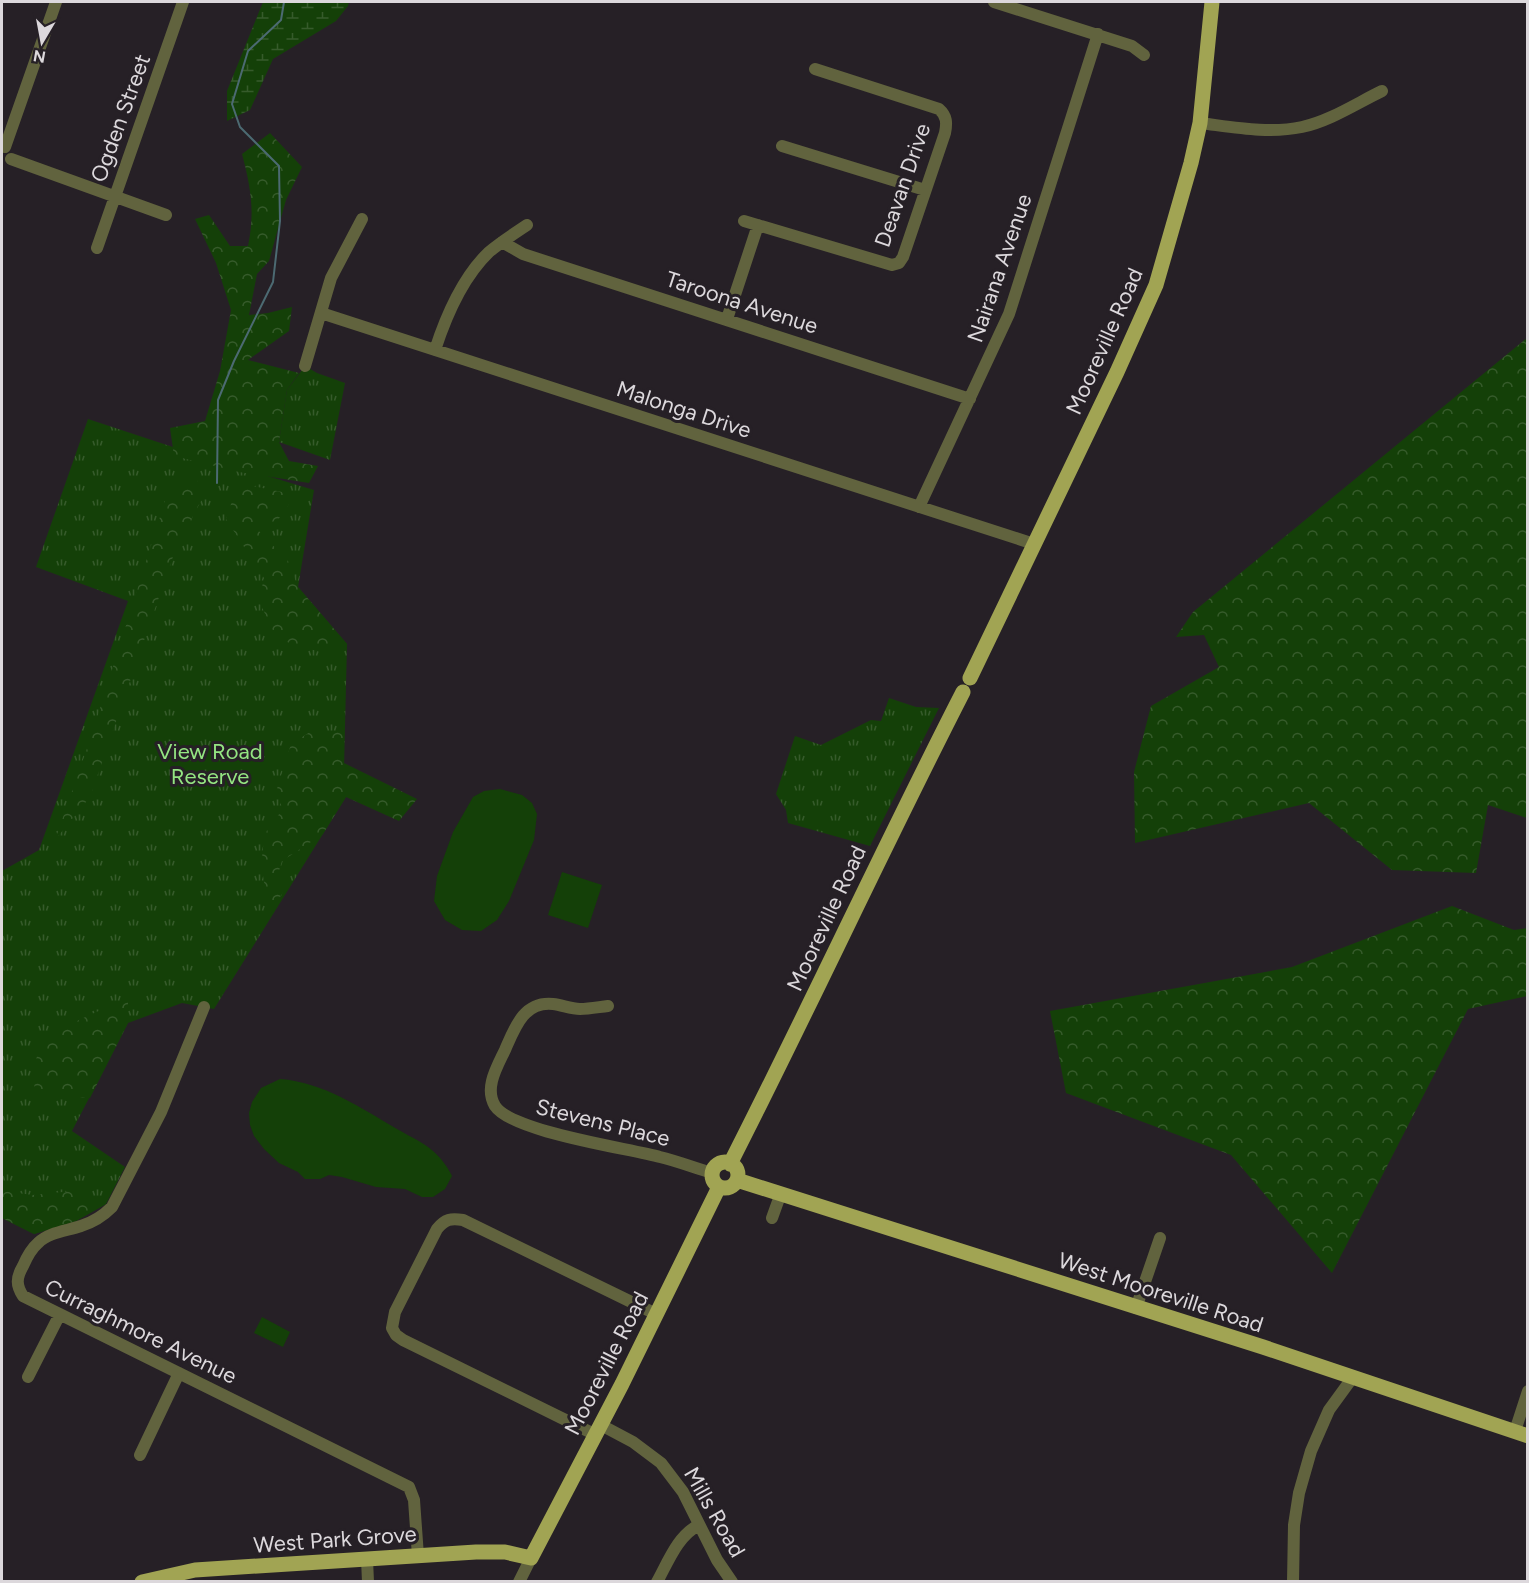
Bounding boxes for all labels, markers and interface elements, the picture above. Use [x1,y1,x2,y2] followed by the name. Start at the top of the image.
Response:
[12,12,72,72] north arrow
[32,46,47,67] text: N
[85,50,156,186] street label: Ogden Street
[869,120,936,251] street label: Deavan Drive
[961,190,1038,346] street label: Nairana Avenue
[1060,264,1149,419] street label: Mooreville Road
[662,265,821,340] street label: Taroona Avenue
[613,375,755,444] street label: Malonga Drive
[157,738,263,790] park label: View Road Reserve
[781,841,872,995] street label: Mooreville Road
[533,1093,673,1152] street label: Stevens Place
[1055,1247,1267,1338] street label: West Mooreville Road
[40,1273,241,1390] street label: Curraghmore Avenue
[559,1287,654,1440] street label: Mooreville Road
[678,1462,751,1562] street label: Mills Road
[253,1520,417,1559] street label: West Park Grove

